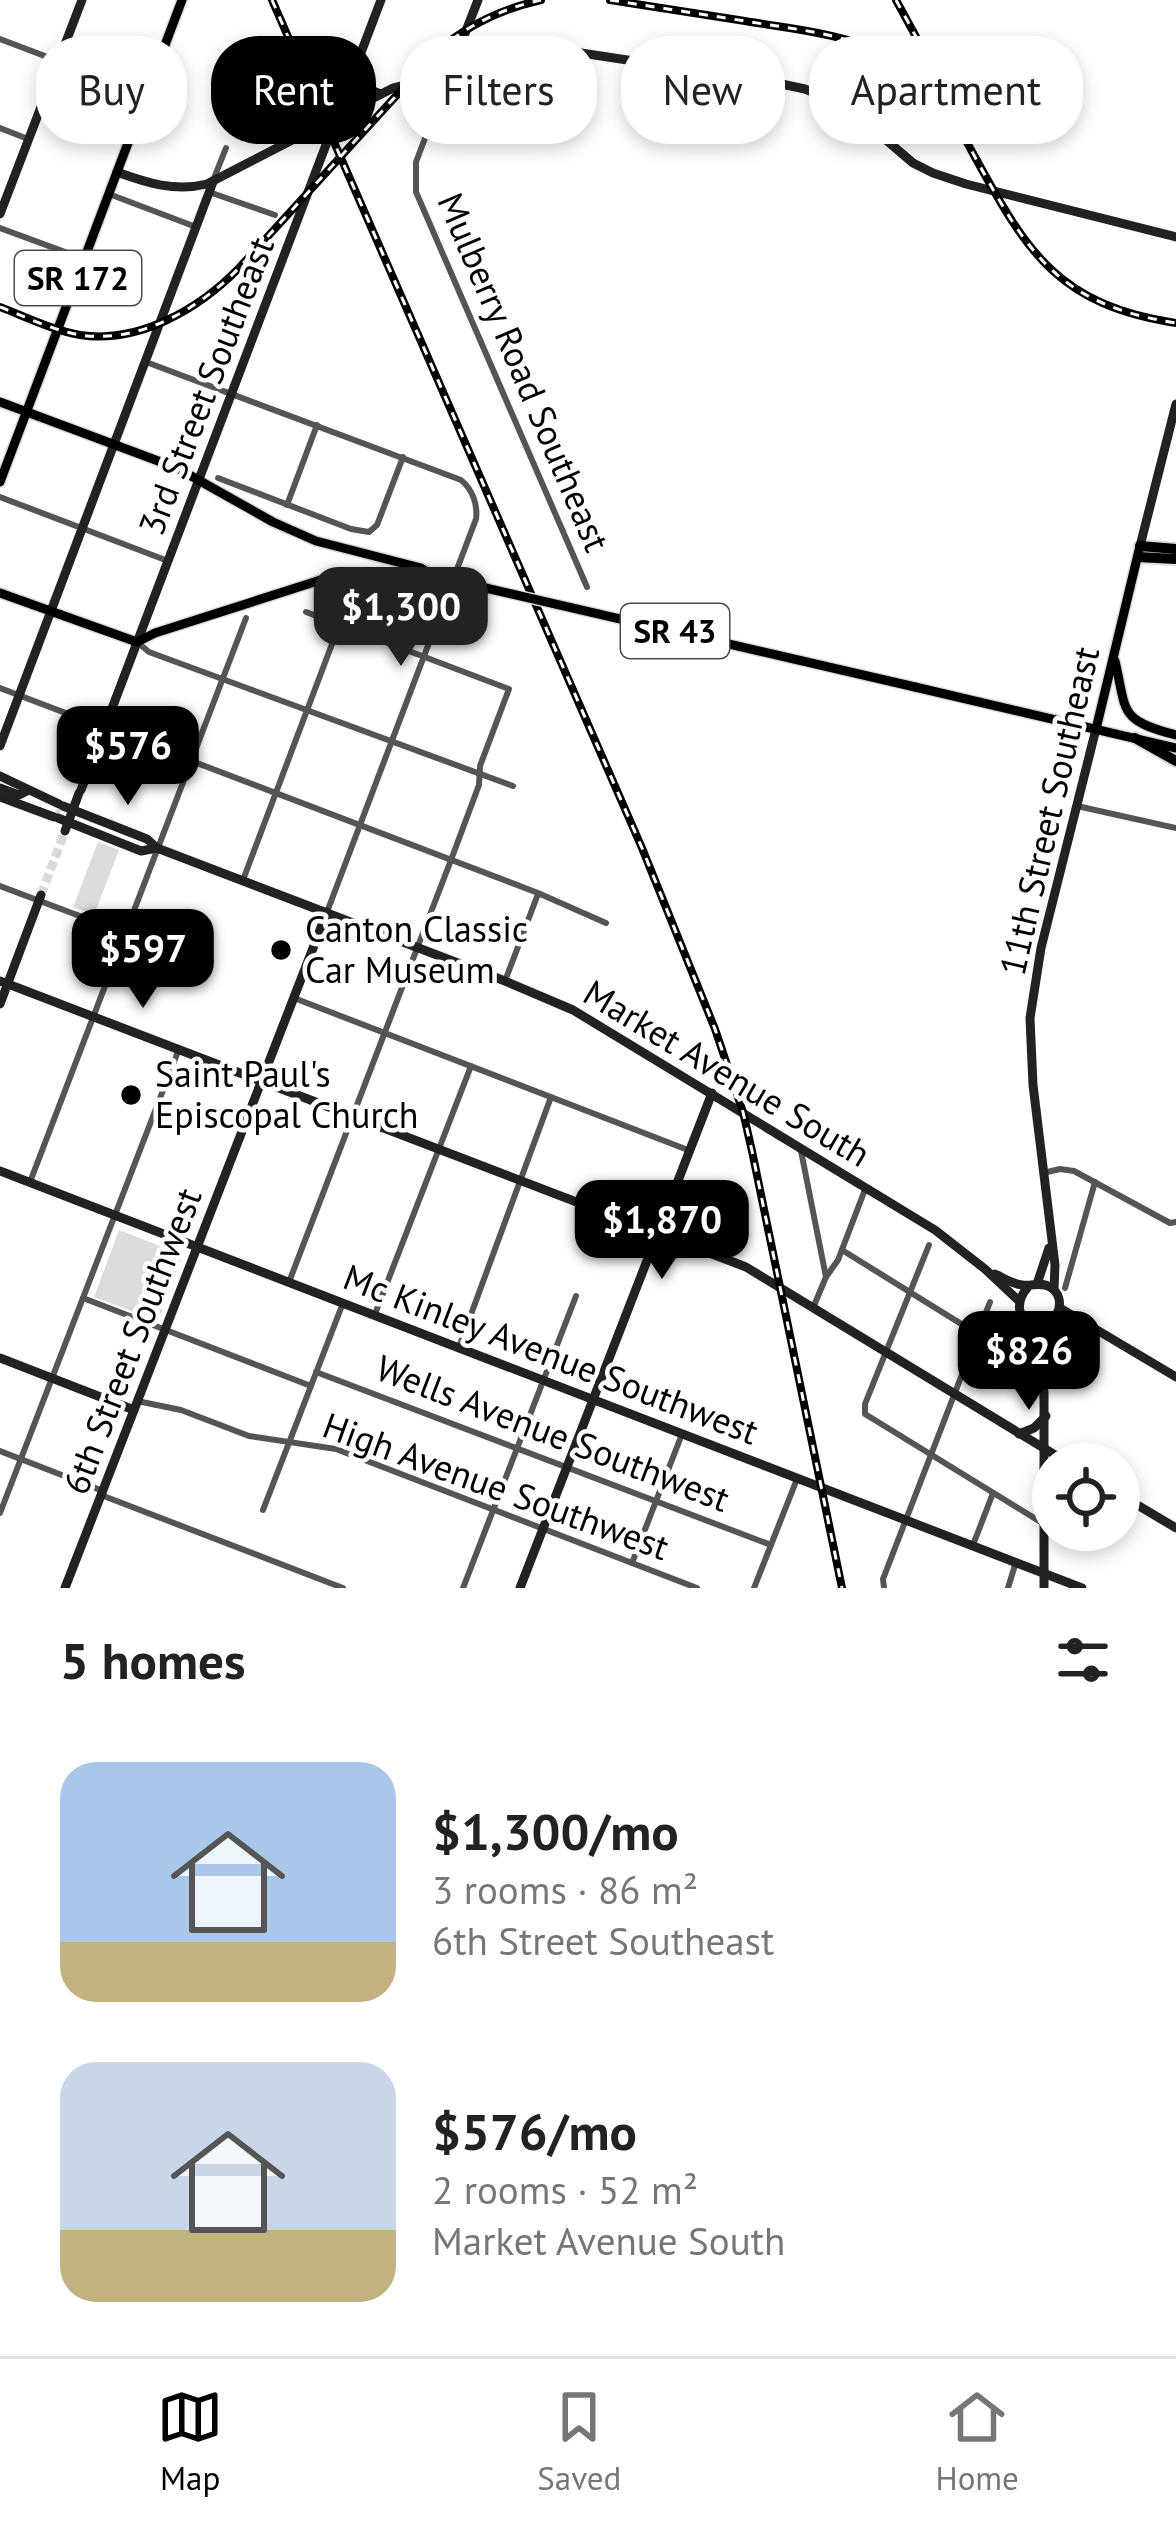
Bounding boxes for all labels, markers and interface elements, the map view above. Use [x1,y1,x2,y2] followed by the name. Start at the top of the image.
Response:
[36,36,187,144] chip: Buy
[211,36,376,144] chip: Rent
[400,36,597,144] chip: Filters
[621,36,785,144] chip: New
[809,36,1083,144] chip: Apartment
[428,186,621,558] street label: Mulberry Road Southeast
[127,230,284,542] street label: 3rd Street Southeast
[15,251,141,305] road number: SR 172
[303,567,499,669] pin: $1,300
[341,580,461,631] text: $1,300
[621,604,729,658] road number: SR 43
[988,642,1109,980] street label: 11th Street Southeast
[57,706,199,808] pin: $576
[84,719,172,770] text: $576
[305,905,528,993] place label: Canton Classic Car Museum
[72,909,214,1011] pin: $597
[99,922,187,973] text: $597
[268,937,294,963] marker: Canton Classic Car Museum
[575,968,879,1177] street label: Market Avenue South
[155,1050,419,1138] place label: Saint Paul's Episcopal Church
[118,1082,144,1108] marker: Saint Paul's Episcopal Church
[564,1180,760,1282] pin: $1,870
[52,1181,212,1501] street label: 6th Street Southwest
[602,1193,722,1244] text: $1,870
[337,1253,765,1454] street label: Mc Kinley Avenue Southwest
[958,1311,1100,1413] pin: $826
[985,1324,1073,1375] text: $826
[370,1343,737,1522] street label: Wells Avenue Southwest
[317,1401,676,1570] street label: High Avenue Southwest
[1032,1443,1140,1551] map controls
[1032,1443,1140,1551] button: locate
[60,1627,246,1693] text: 5 homes
[1050,1627,1116,1693] icon: filters
[432,1798,679,1864] text: $1,300/mo
[156,1810,300,1954] icon: home
[432,1864,698,1915] text: 3 rooms · 86 m²
[432,1915,774,1966] text: 6th Street Southeast
[432,2098,637,2164] text: $576/mo
[156,2110,300,2254] icon: home
[432,2164,698,2215] text: 2 rooms · 52 m²
[432,2215,785,2266] text: Market Avenue South
[157,2384,223,2499] tab: Map
[537,2384,621,2499] tab: Saved
[935,2384,1019,2499] tab: Home

